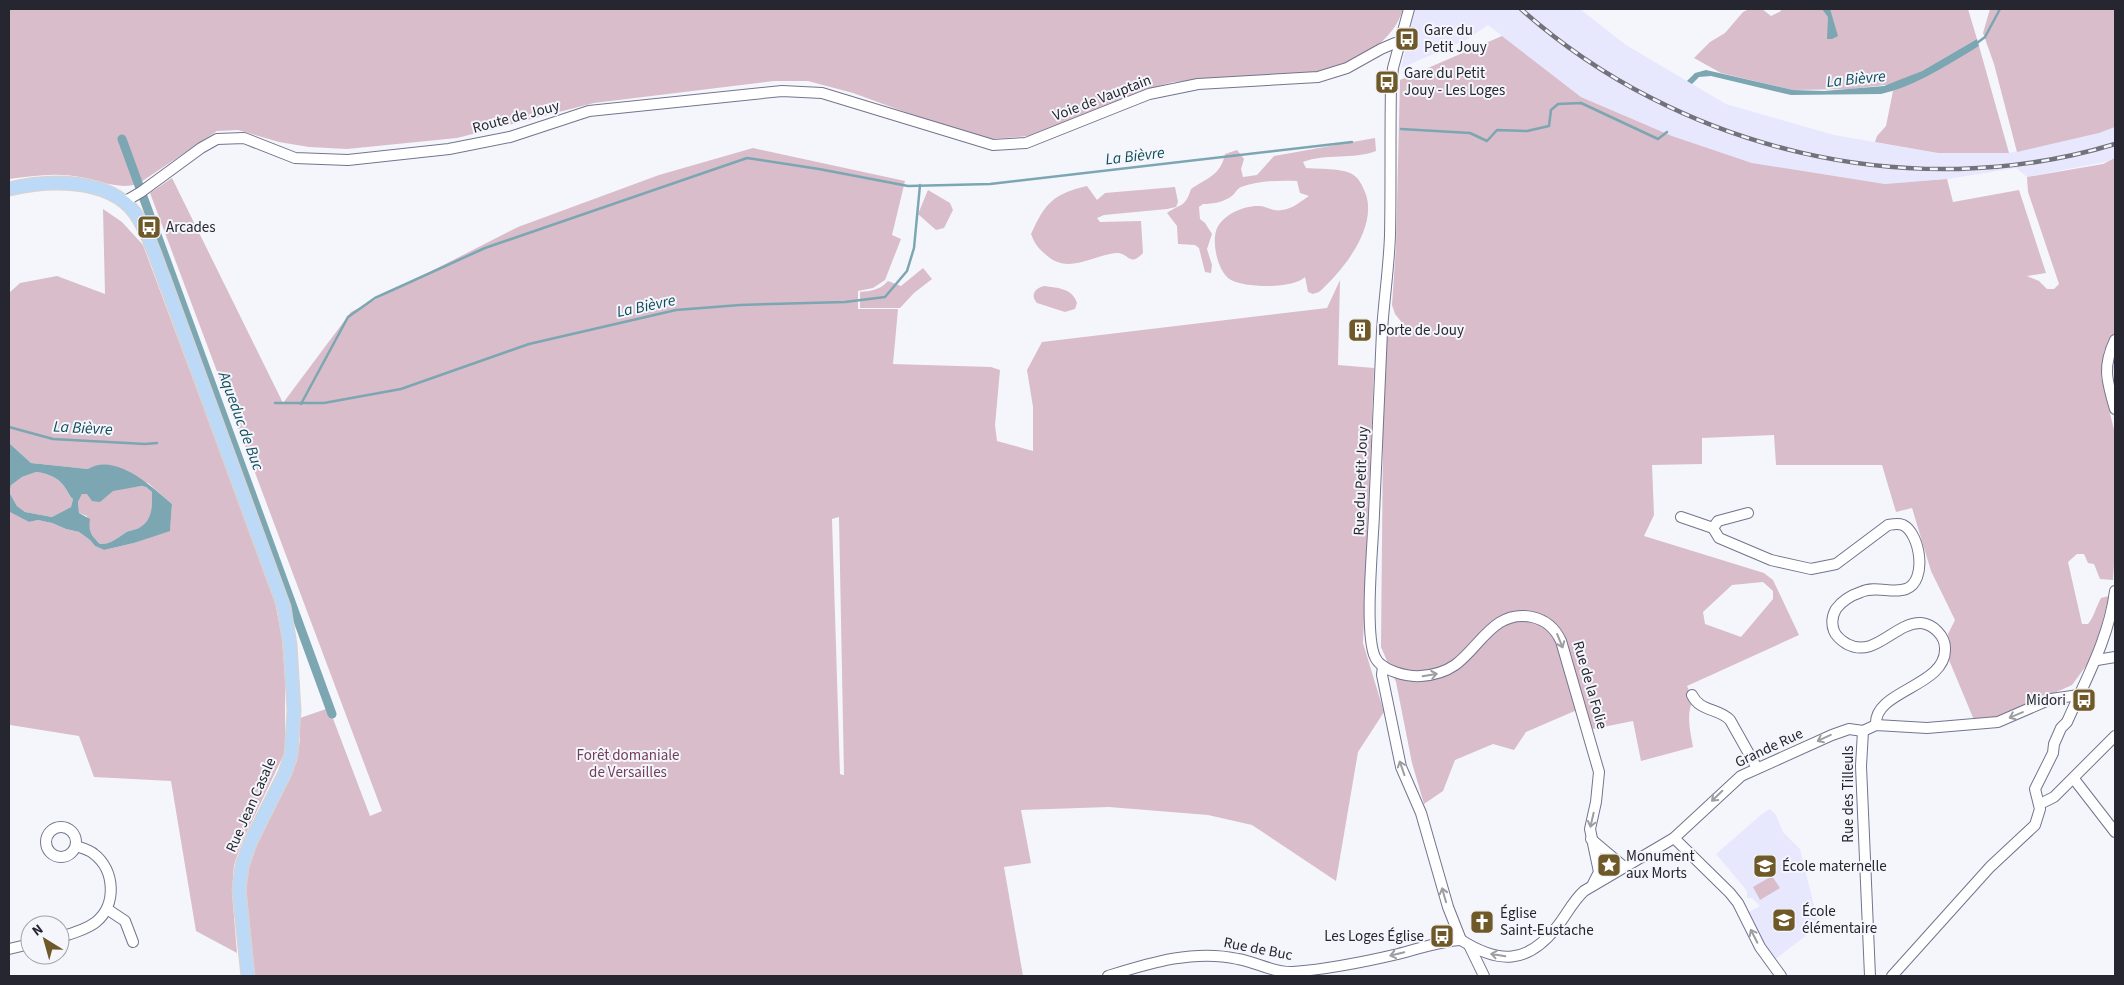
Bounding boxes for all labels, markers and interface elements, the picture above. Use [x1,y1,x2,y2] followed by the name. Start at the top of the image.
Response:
[1424,20,1487,58] place label: Gare du Petit Jouy
[1394,26,1420,52] bus stop icon: Gare du Petit Jouy
[1404,63,1505,101] place label: Gare du Petit Jouy - Les Loges
[1825,65,1887,93] water label: La Bièvre
[1374,69,1400,95] bus stop icon: Gare du Petit Jouy - Les Loges
[1050,70,1154,126] street label: Voie de Vauptain
[470,95,562,139] street label: Route de Jouy
[1104,141,1166,171] water label: La Bièvre
[136,214,162,240] bus stop icon: Arcades
[166,217,216,238] place label: Arcades
[615,289,678,323] water label: La Bièvre
[1347,317,1373,343] building icon: Porte de Jouy
[1378,320,1464,341] place label: Porte de Jouy
[213,368,269,474] water label: Aqueduc de Buc
[53,415,114,441] water label: La Bièvre
[1349,426,1373,536] street label: Rue du Petit Jouy
[1556,633,1566,648] one-way arrow
[1567,639,1613,731] street label: Rue de la Folie
[1421,669,1437,679] one-way arrow
[2071,687,2097,713] bus stop icon: Midori
[2026,690,2066,711] place label: Midori
[2009,710,2024,720] one-way arrow
[1732,723,1806,773] street label: Grande Rue
[1817,734,1832,744] one-way arrow
[577,745,679,783] park label: Forêt domaniale de Versailles
[1838,745,1859,843] street label: Rue des Tilleuls
[221,754,281,856] street label: Rue Jean Casale
[1397,761,1406,776] one-way arrow
[1712,790,1724,802] one-way arrow
[1587,811,1596,827] one-way arrow
[1626,846,1695,884] place label: Monument aux Morts
[1596,852,1622,878] place icon: Monument aux Morts
[1752,853,1778,879] school or university icon: École maternelle
[1782,856,1887,877] place label: École maternelle
[1439,887,1449,903] one-way arrow
[1802,901,1877,939] place label: École élémentaire
[1500,903,1594,941] place label: Église Saint-Eustache
[1771,907,1797,933] school or university icon: École élémentaire
[1469,909,1495,935] church icon: Église Saint-Eustache
[20,915,70,965] north arrow
[28,920,48,941] text: N
[1429,923,1455,949] bus stop icon: Les Loges Église
[1324,926,1424,947] place label: Les Loges Église
[1749,928,1759,943] one-way arrow
[1222,932,1294,966] street label: Rue de Buc
[1389,950,1405,959] one-way arrow
[1491,950,1507,960] one-way arrow

